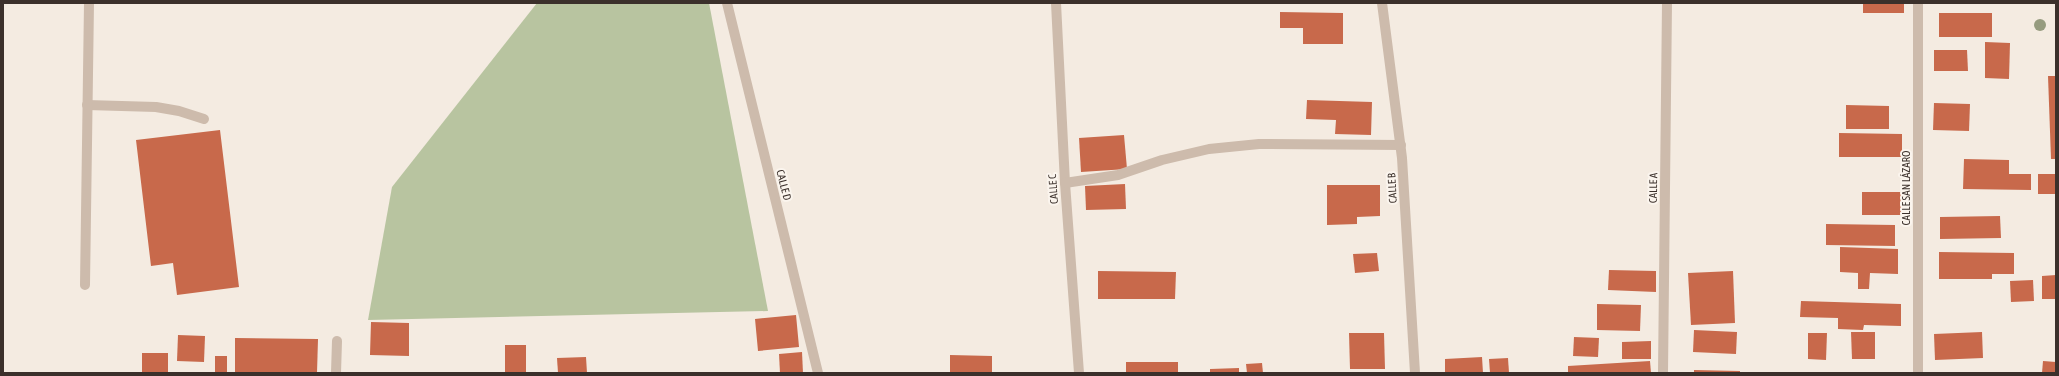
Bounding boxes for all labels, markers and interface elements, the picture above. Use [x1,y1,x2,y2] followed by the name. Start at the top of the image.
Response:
[1900,151,1912,225] street label: CALLE SAN LÁZARO
[774,168,794,202] street label: CALLE D
[1385,172,1399,203] street label: CALLE B
[1647,172,1659,203] street label: CALLE A
[1046,174,1060,204] street label: CALLE C

